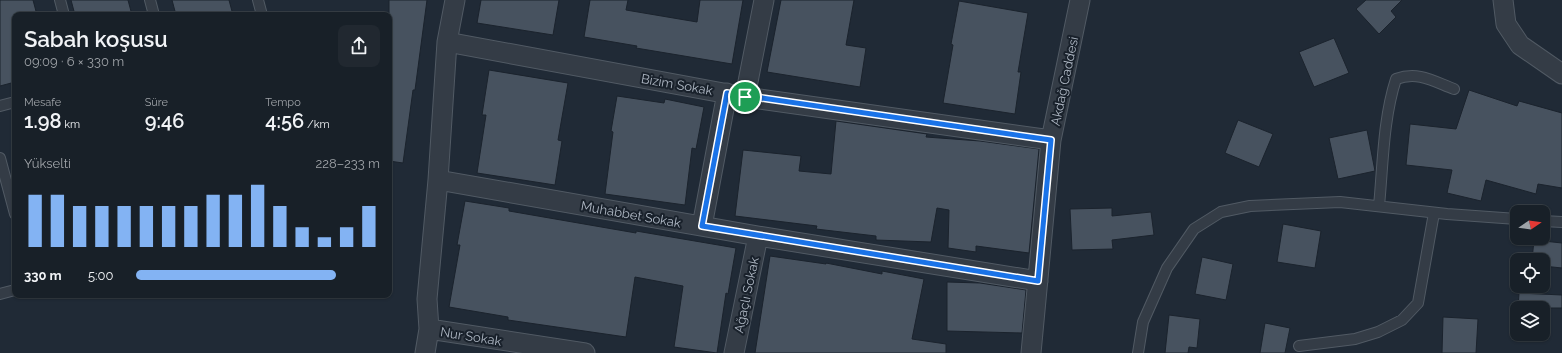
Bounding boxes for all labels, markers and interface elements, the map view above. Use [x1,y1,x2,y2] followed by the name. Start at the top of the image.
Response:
[338,25,380,67] button: share
[24,26,168,52] text: Sabah koşusu
[1048,35,1081,127] street label: Akdağ Caddesi
[24,54,124,69] text: 09:09 · 6 × 330 m
[640,71,714,98] street label: Bizim Sokak
[728,80,762,114] pin
[734,86,756,108] icon: arrive
[24,96,61,109] text: Mesafe
[145,96,168,109] text: Süre
[265,96,301,109] text: Tempo
[24,109,61,133] text: 1.98
[145,109,184,133] text: 9:46
[265,109,304,133] text: 4:56
[61,118,80,131] text: km
[304,118,330,131] text: /km
[24,156,71,171] text: Yükselti
[315,156,380,171] text: 228–233 m
[580,198,682,231] street label: Muhabbet Sokak
[1510,205,1550,245] north arrow
[1510,205,1550,341] map controls
[1510,253,1550,293] button: locate
[731,256,762,334] street label: Ağaçlı Sokak
[24,268,62,283] text: 330 m
[88,268,113,283] text: 5:00
[1510,301,1550,341] button: layers
[439,324,503,349] street label: Nur Sokak

